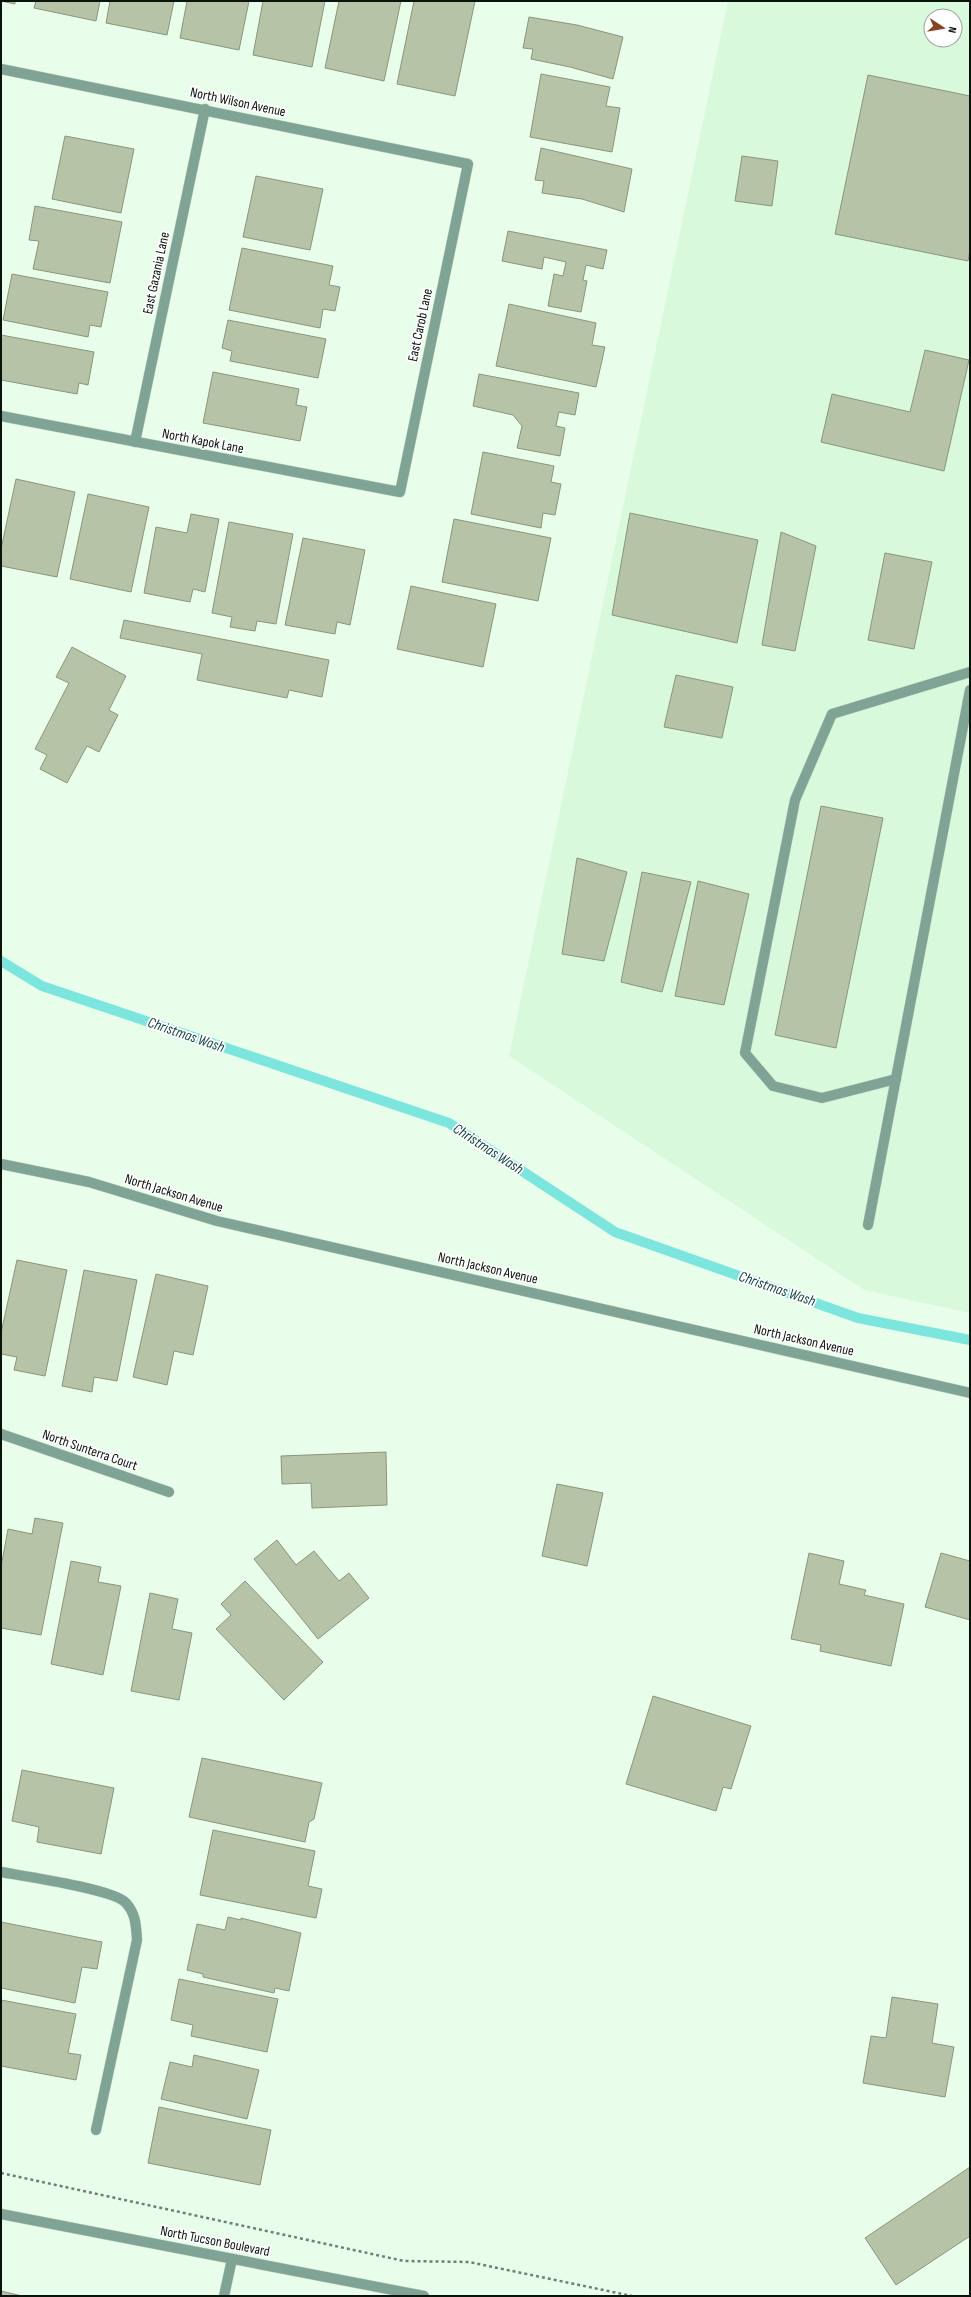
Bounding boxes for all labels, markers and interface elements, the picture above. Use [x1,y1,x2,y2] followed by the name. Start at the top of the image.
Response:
[923,8,963,48] north arrow
[945,26,959,34] text: N
[189,84,287,120] street label: North Wilson Avenue
[139,230,173,316] street label: East Gazania Lane
[404,287,436,363] street label: East Carob Lane
[161,425,245,457] street label: North Kapok Lane
[145,1013,227,1057] water label: Christmas Wash
[449,1119,527,1179] water label: Christmas Wash
[123,1170,225,1216] street label: North Jackson Avenue
[436,1248,540,1288] street label: North Jackson Avenue
[736,1267,818,1311] water label: Christmas Wash
[752,1320,856,1360] street label: North Jackson Avenue
[40,1426,140,1474] street label: North Sunterra Court
[159,2222,271,2260] street label: North Tucson Boulevard

